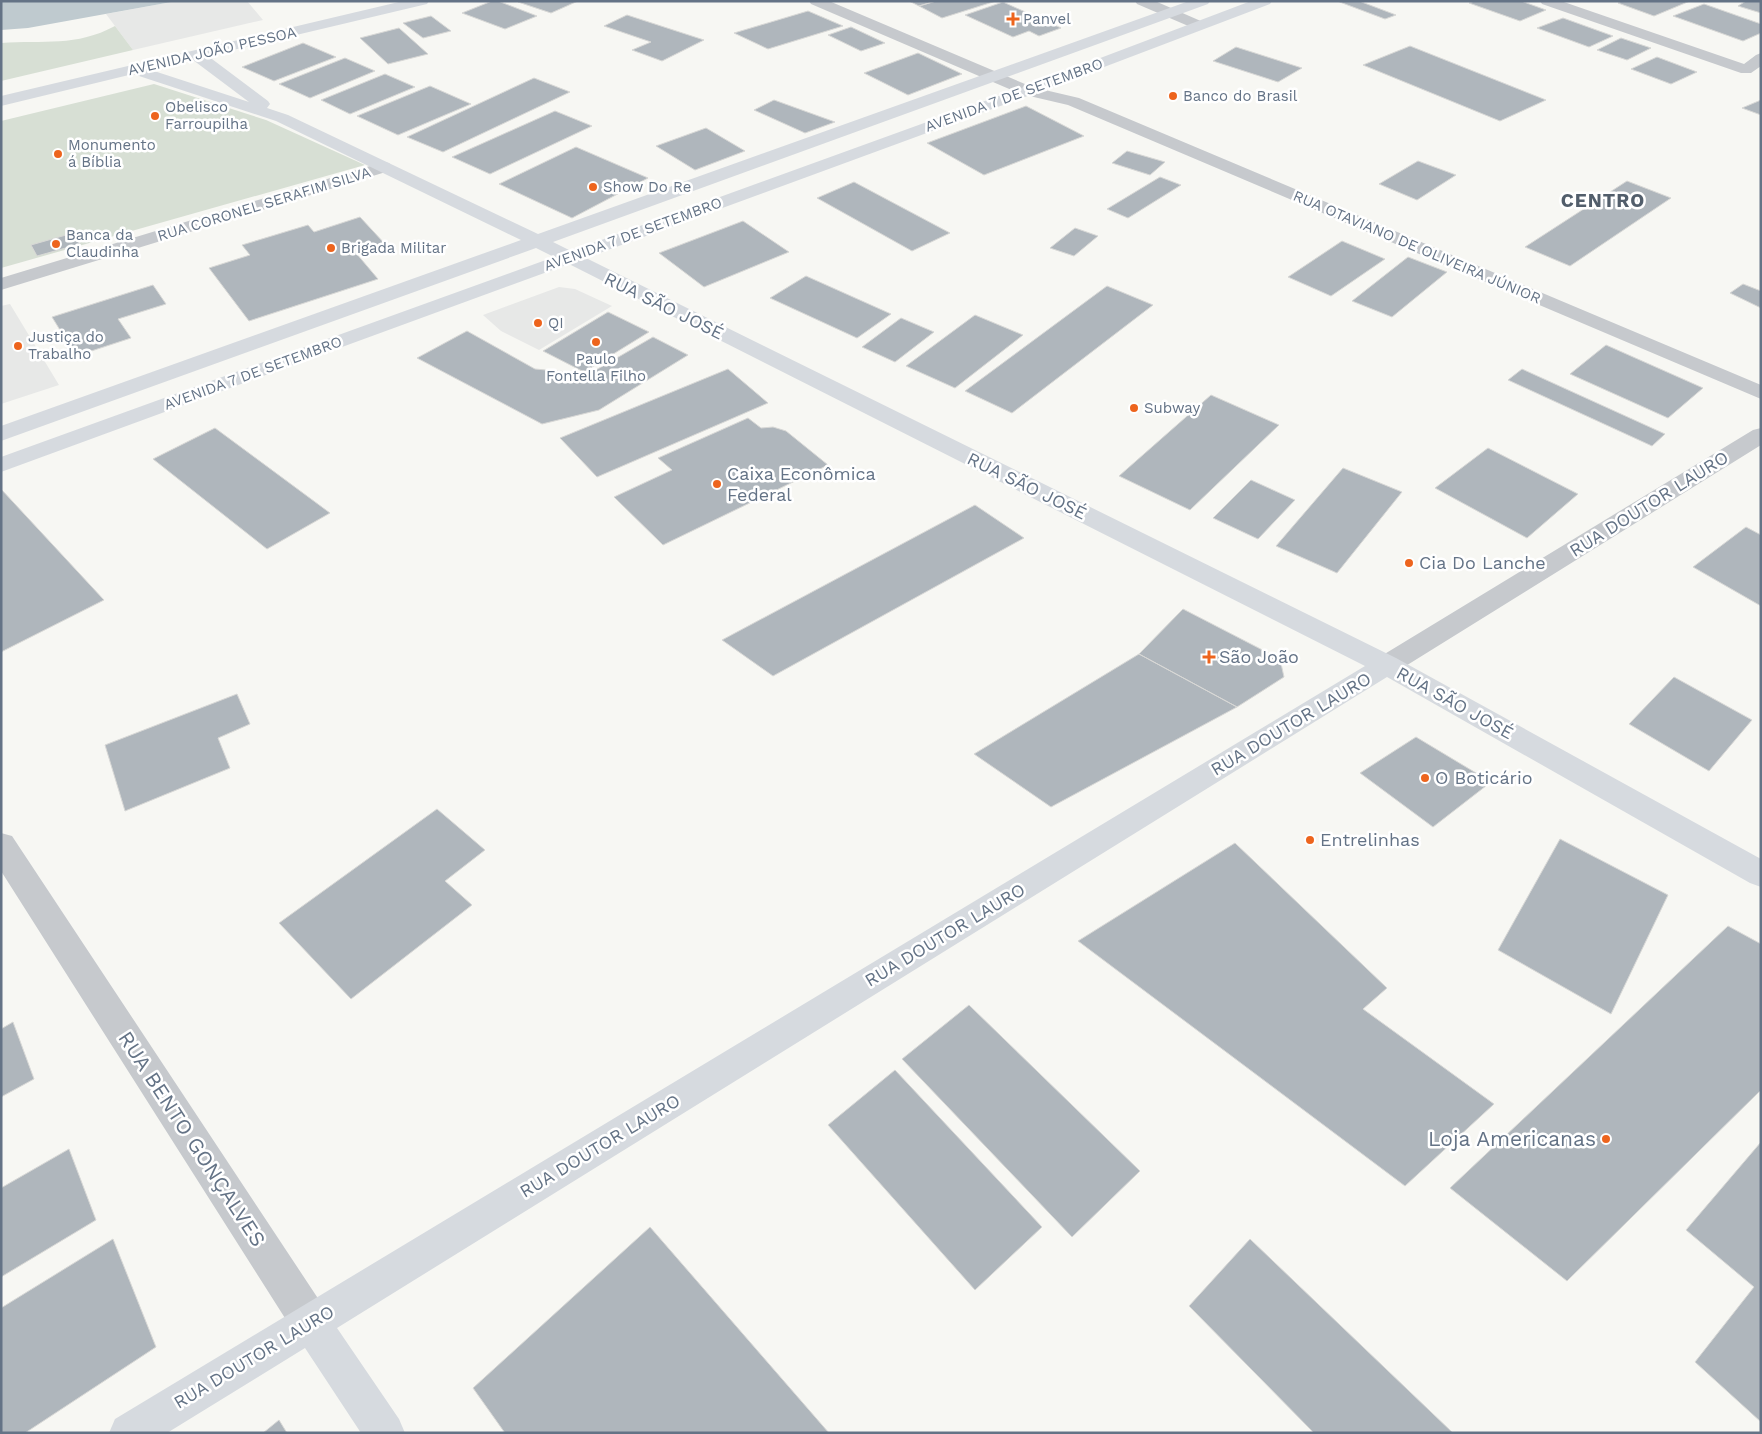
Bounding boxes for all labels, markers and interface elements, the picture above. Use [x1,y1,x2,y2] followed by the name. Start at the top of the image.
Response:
[1023,10,1071,28] place label: Panvel
[1007,13,1019,25] marker: Panvel
[126,23,298,79] street label: AVENIDA JOÃO PESSOA
[923,54,1105,136] street label: AVENIDA 7 DE SETEMBRO
[1183,87,1298,105] place label: Banco do Brasil
[1167,90,1179,102] marker: Banco do Brasil
[165,98,248,133] place label: Obelisco Farroupilha
[149,110,161,122] marker: Obelisco Farroupilha
[68,136,156,171] place label: Monumento á Bíblia
[52,148,64,160] marker: Monumento á Bíblia
[155,163,373,245] street label: RUA CORONEL SERAFIM SILVA
[603,178,691,196] place label: Show Do Re
[587,181,599,193] marker: Show Do Re
[1290,186,1544,308] street label: RUA OTAVIANO DE OLIVEIRA JÚNIOR
[1561,189,1645,212] district label: CENTRO
[542,193,724,275] street label: AVENIDA 7 DE SETEMBRO
[66,226,140,261] place label: Banca da Claudinha
[50,238,62,250] marker: Banca da Claudinha
[341,239,446,257] place label: Brigada Militar
[325,242,337,254] marker: Brigada Militar
[601,268,727,344] street label: RUA SÃO JOSÉ
[548,314,564,332] place label: QI
[532,317,544,329] marker: QI
[28,328,104,363] place label: Justiça do Trabalho
[162,332,344,414] street label: AVENIDA 7 DE SETEMBRO
[590,336,602,348] marker: Paulo Fontella Filho
[12,340,24,352] marker: Justiça do Trabalho
[546,350,646,385] place label: Paulo Fontella Filho
[1144,399,1200,417] place label: Subway
[1128,402,1140,414] marker: Subway
[1566,446,1732,561] street label: RUA DOUTOR LAURO
[964,448,1090,524] street label: RUA SÃO JOSÉ
[727,463,876,505] place label: Caixa Econômica Federal
[711,478,723,490] marker: Caixa Econômica Federal
[1419,552,1546,573] place label: Cia Do Lanche
[1403,557,1415,569] marker: Cia Do Lanche
[1219,646,1299,667] place label: São João
[1203,651,1215,663] marker: São João
[1393,662,1517,743] street label: RUA SÃO JOSÉ
[1207,667,1375,780] street label: RUA DOUTOR LAURO
[1435,767,1533,788] place label: O Boticário
[1419,772,1431,784] marker: O Boticário
[1320,829,1420,850] place label: Entrelinhas
[1304,834,1316,846] marker: Entrelinhas
[861,878,1029,991] street label: RUA DOUTOR LAURO
[113,1026,271,1251] street label: RUA BENTO GONÇALVES
[516,1089,684,1202] street label: RUA DOUTOR LAURO
[1428,1126,1596,1151] place label: Loja Americanas
[1600,1133,1612,1145] marker: Loja Americanas
[170,1300,338,1413] street label: RUA DOUTOR LAURO

